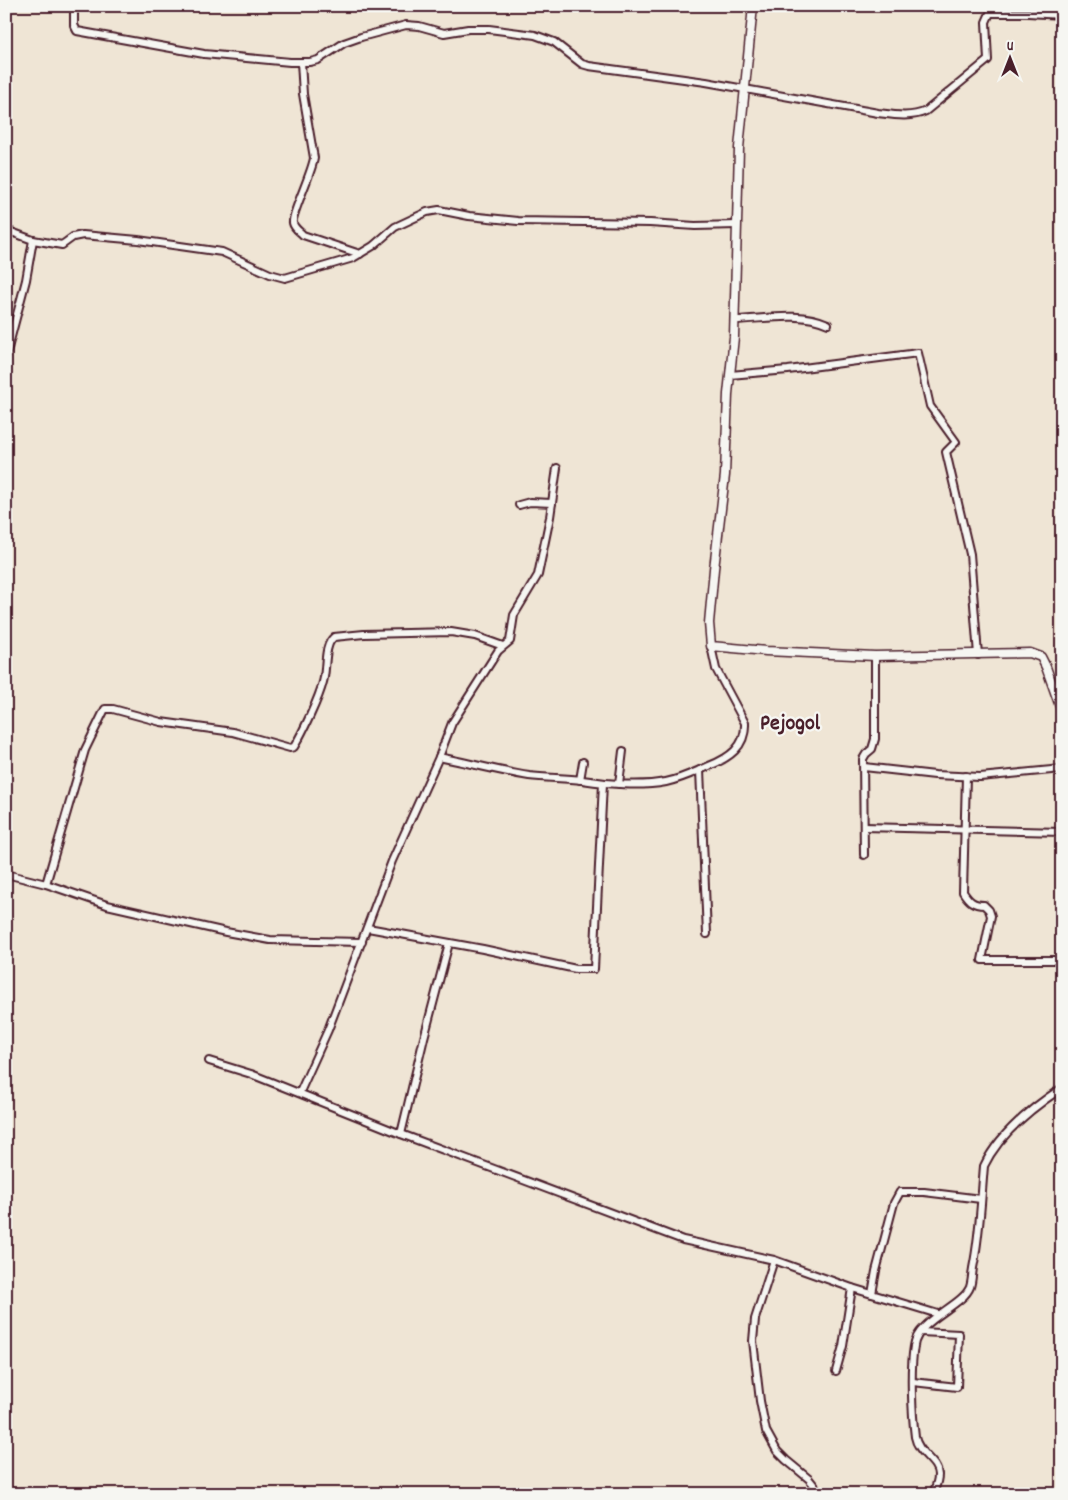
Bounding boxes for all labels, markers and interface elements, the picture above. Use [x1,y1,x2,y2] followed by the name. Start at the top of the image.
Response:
[986,32,1036,82] north arrow
[1007,37,1014,57] text: U
[760,709,821,740] district label: Pejogol

